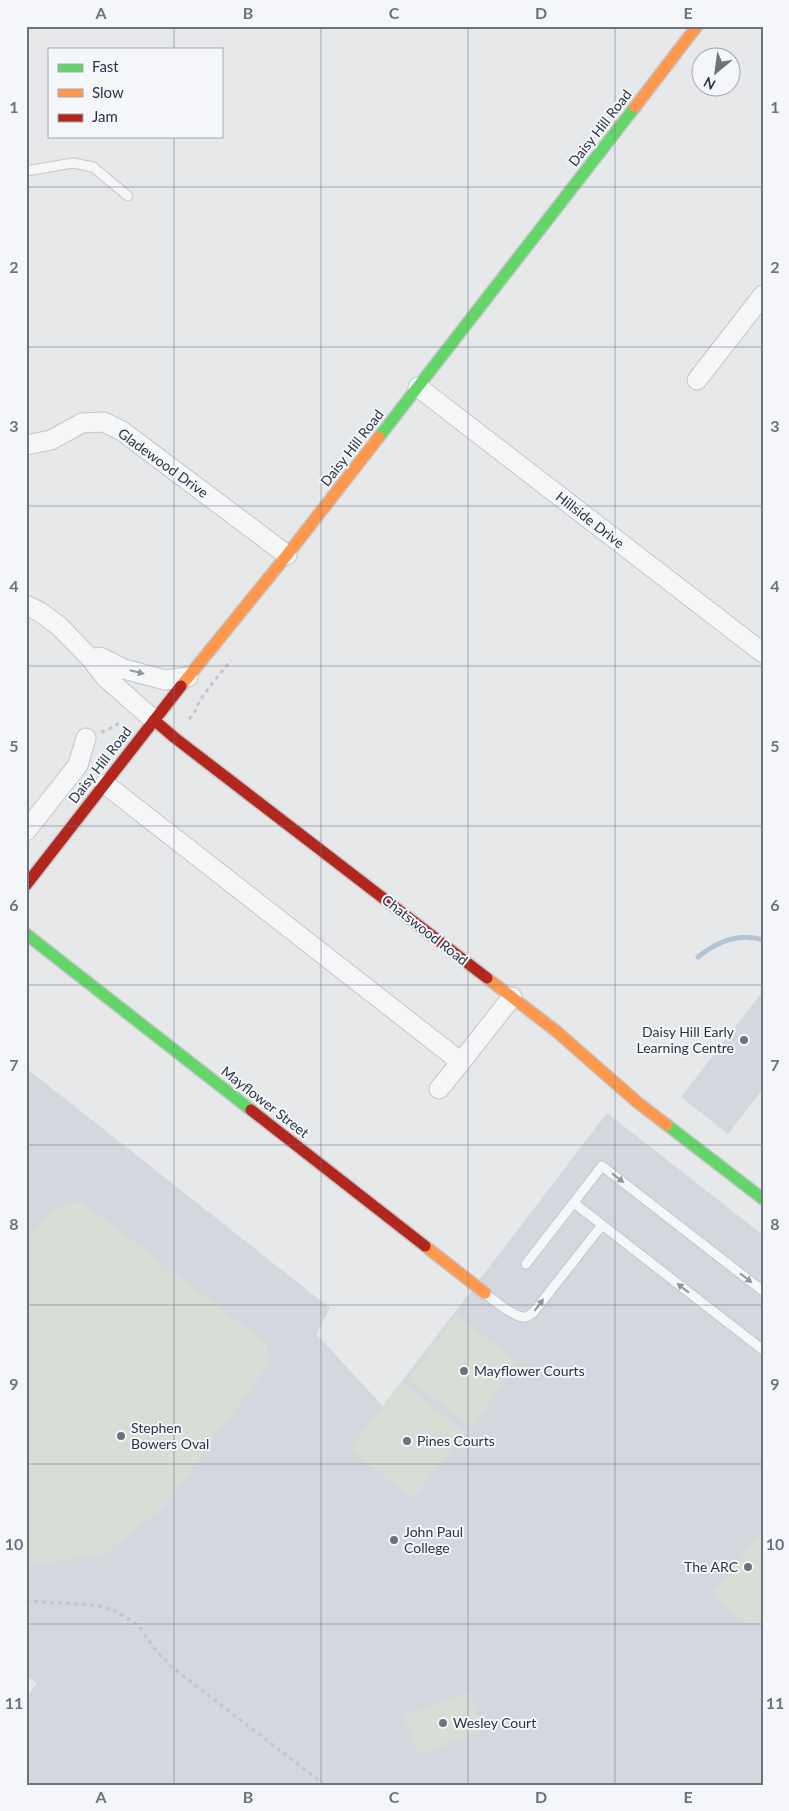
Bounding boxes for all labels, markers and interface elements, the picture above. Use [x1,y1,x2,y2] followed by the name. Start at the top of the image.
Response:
[94,3,107,22] text: A
[243,3,253,22] text: B
[389,3,400,22] text: C
[535,3,547,22] text: D
[683,3,693,22] text: E
[48,48,222,138] legend
[692,48,742,98] north arrow
[92,57,119,75] text: Fast
[701,74,718,94] text: N
[92,83,124,101] text: Slow
[564,86,635,169] street label: Daisy Hill Road
[9,97,19,116] text: 1
[770,97,780,116] text: 1
[92,107,118,125] text: Jam
[9,257,19,276] text: 2
[770,257,780,276] text: 2
[316,406,387,489] street label: Daisy Hill Road
[9,416,19,435] text: 3
[770,416,780,435] text: 3
[115,424,212,501] street label: Gladewood Drive
[553,488,628,552] street label: Hillside Drive
[9,576,19,595] text: 4
[770,576,780,595] text: 4
[129,668,144,676] one-way arrow
[64,723,135,806] street label: Daisy Hill Road
[9,736,19,755] text: 5
[770,736,780,755] text: 5
[379,891,472,968] street label: Chatswood Road
[9,895,19,914] text: 6
[770,895,780,914] text: 6
[636,1023,735,1056] place label: Daisy Hill Early Learning Centre
[738,1034,750,1046] marker: Daisy Hill Early Learning Centre
[9,1055,19,1074] text: 7
[770,1055,780,1074] text: 7
[218,1062,312,1141] street label: Mayflower Street
[611,1173,624,1184] one-way arrow
[9,1214,19,1233] text: 8
[770,1214,780,1233] text: 8
[739,1273,753,1283] one-way arrow
[676,1283,690,1293] one-way arrow
[533,1299,544,1312] one-way arrow
[474,1362,585,1379] place label: Mayflower Courts
[458,1365,470,1377] marker: Mayflower Courts
[9,1374,19,1393] text: 9
[770,1374,780,1393] text: 9
[131,1419,209,1452] place label: Stephen Bowers Oval
[115,1430,127,1442] marker: Stephen Bowers Oval
[417,1432,495,1449] place label: Pines Courts
[401,1435,413,1447] marker: Pines Courts
[404,1523,463,1556] place label: John Paul College
[5,1534,23,1553] text: 10
[388,1534,400,1546] marker: John Paul College
[766,1534,784,1553] text: 10
[684,1558,739,1575] place label: The ARC
[742,1561,754,1573] marker: The ARC
[5,1693,23,1712] text: 11
[766,1693,784,1712] text: 11
[453,1714,536,1731] place label: Wesley Court
[437,1717,449,1729] marker: Wesley Court
[94,1787,107,1806] text: A
[243,1787,253,1806] text: B
[389,1787,400,1806] text: C
[535,1787,547,1806] text: D
[683,1787,693,1806] text: E

